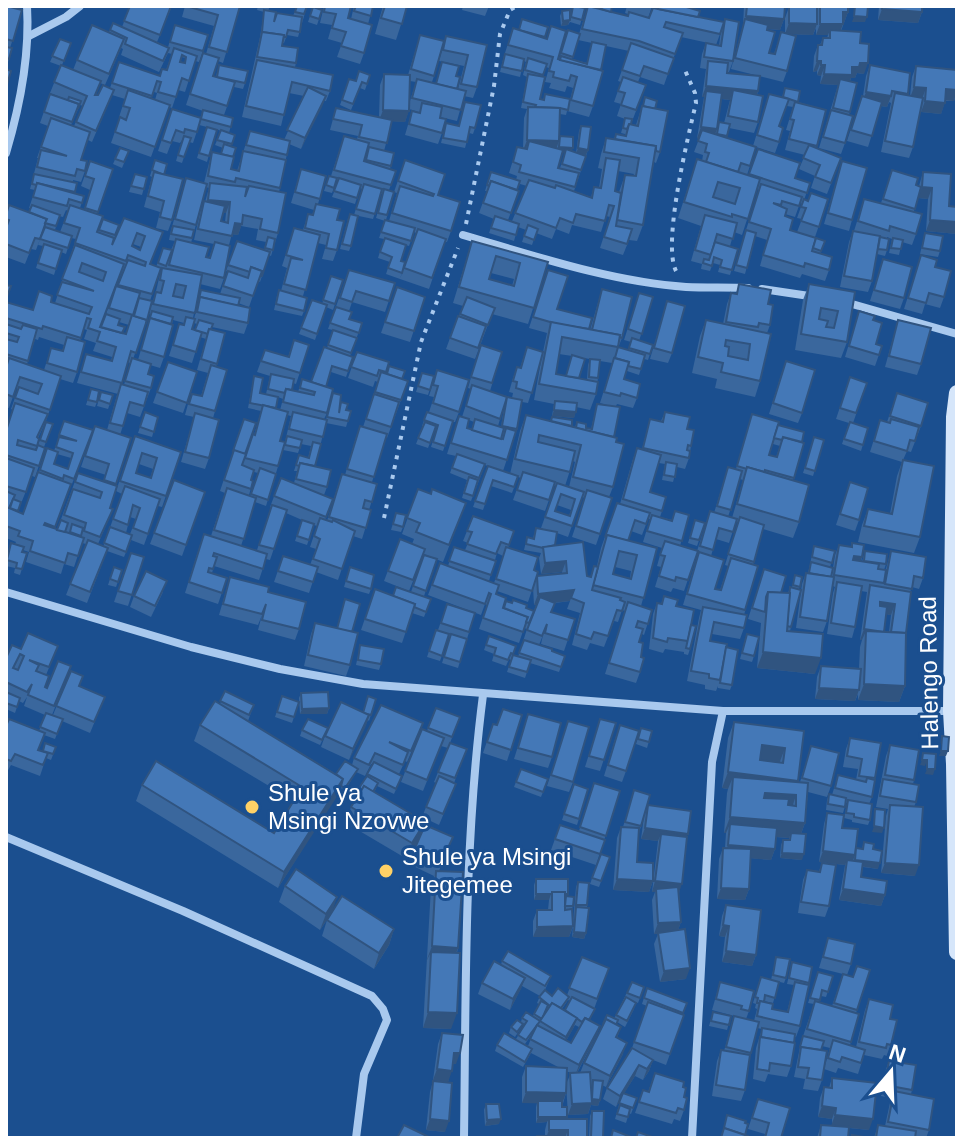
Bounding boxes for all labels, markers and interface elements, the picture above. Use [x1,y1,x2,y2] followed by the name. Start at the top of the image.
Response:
[914,596,943,750] street label: Halengo Road
[268,779,429,834] place label: Shule ya Msingi Nzovwe
[243,798,261,816] marker: Shule ya Msingi Nzovwe
[402,843,571,898] place label: Shule ya Msingi Jitegemee
[377,862,395,880] marker: Shule ya Msingi Jitegemee
[851,1032,931,1112] north arrow
[886,1039,909,1068] text: N

